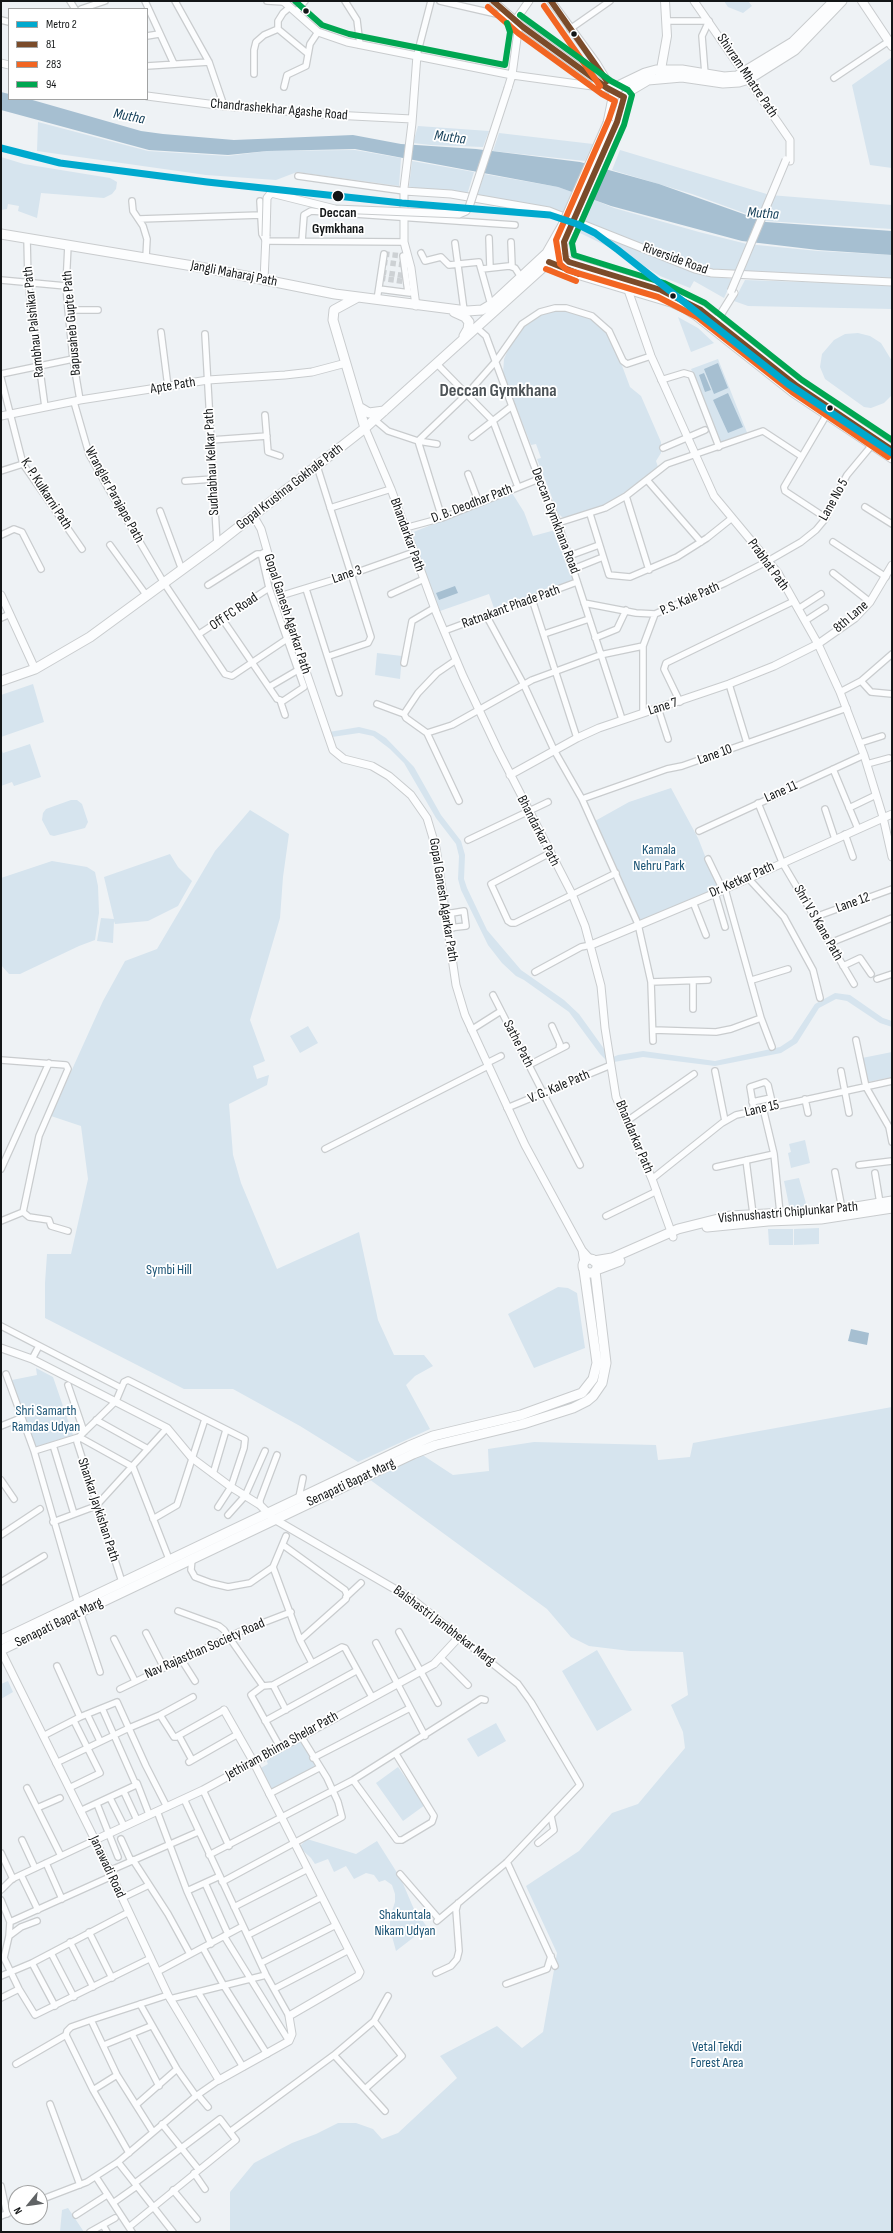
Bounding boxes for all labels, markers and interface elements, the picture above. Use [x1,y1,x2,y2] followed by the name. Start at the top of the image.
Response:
[301,6,311,16] unlabelled marker
[8,8,148,100] legend
[46,17,77,32] text: Metro 2
[569,29,579,39] unlabelled marker
[713,31,781,121] street label: Shivram Mhatre Path
[46,37,55,52] text: 81
[46,57,61,72] text: 283
[46,77,56,92] text: 94
[210,96,348,124] street label: Chandrashekhar Agashe Road
[112,105,146,129] water label: Mutha
[433,127,467,149] water label: Mutha
[331,189,345,203] marker: Deccan Gymkhana
[747,204,779,224] water label: Mutha
[312,205,364,238] place label: Deccan Gymkhana
[640,239,710,279] street label: Riverside Road
[189,257,279,291] street label: Jangli Maharaj Path
[20,266,48,378] street label: Rambhau Palshikar Path
[59,270,85,376] street label: Bapusaheb Gupte Path
[668,291,678,301] unlabelled marker
[149,374,197,398] street label: Apte Path
[439,380,557,402] district label: Deccan Gymkhana
[825,403,835,413] unlabelled marker
[201,408,223,516] street label: Sudhabhau Kelkar Path
[233,440,347,534] street label: Gopal Krushna Gokhale Path
[81,444,147,546] street label: Wrangler Parajape Path
[17,455,75,533] street label: K. P. Kulkarni Path
[527,466,583,576] street label: Deccan Gymkhana Road
[816,476,852,524] street label: Lane No 5
[429,481,515,527] street label: D. B. Deodhar Path
[386,496,428,574] street label: Bhandarkar Path
[744,536,792,594] street label: Prabhat Path
[260,552,314,676] street label: Gopal Ganesh Agarkar Path
[330,562,364,588] street label: Lane 3
[658,578,722,620] street label: P. S. Kale Path
[460,581,562,633] street label: Ratnakant Phade Path
[207,590,261,634] street label: Off FC Road
[830,597,872,637] street label: 8th Lane
[646,695,680,719] street label: Lane 7
[695,741,735,769] street label: Lane 10
[762,777,800,807] street label: Lane 11
[513,793,563,869] street label: Bhandarkar Path
[425,837,461,963] street label: Gopal Ganesh Agarkar Path
[633,842,685,874] park label: Kamala Nehru Park
[707,858,777,902] street label: Dr. Ketkar Path
[790,882,846,964] street label: Shri V S Kane Path
[834,889,872,917] street label: Lane 12
[499,1018,537,1070] street label: Sathe Path
[526,1066,592,1108] street label: V. G. Kale Path
[743,1097,781,1121] street label: Lane 15
[611,1098,657,1176] street label: Bhandarkar Path
[717,1199,859,1227] street label: Vishnushastri Chiplunkar Path
[146,1262,192,1278] park label: Symbi Hill
[12,1403,80,1436] park label: Shri Samarth Ramdas Udyan
[304,1455,398,1511] street label: Senapati Bapat Marg
[73,1456,123,1564] street label: Shankar Jaykishan Path
[390,1582,498,1670] street label: Balshastri Jambhekar Marg
[12,1595,106,1651] street label: Senapati Bapat Marg
[142,1615,268,1683] street label: Nav Rajasthan Society Road
[223,1708,341,1784] street label: Jethiram Bhima Shelar Path
[85,1833,129,1901] street label: Janawadi Road
[374,1907,436,1940] park label: Shakuntala Nikam Udyan
[691,2039,743,2072] park label: Vetal Tekdi Forest Area
[8,2185,48,2225] north arrow
[11,2205,25,2216] text: N

